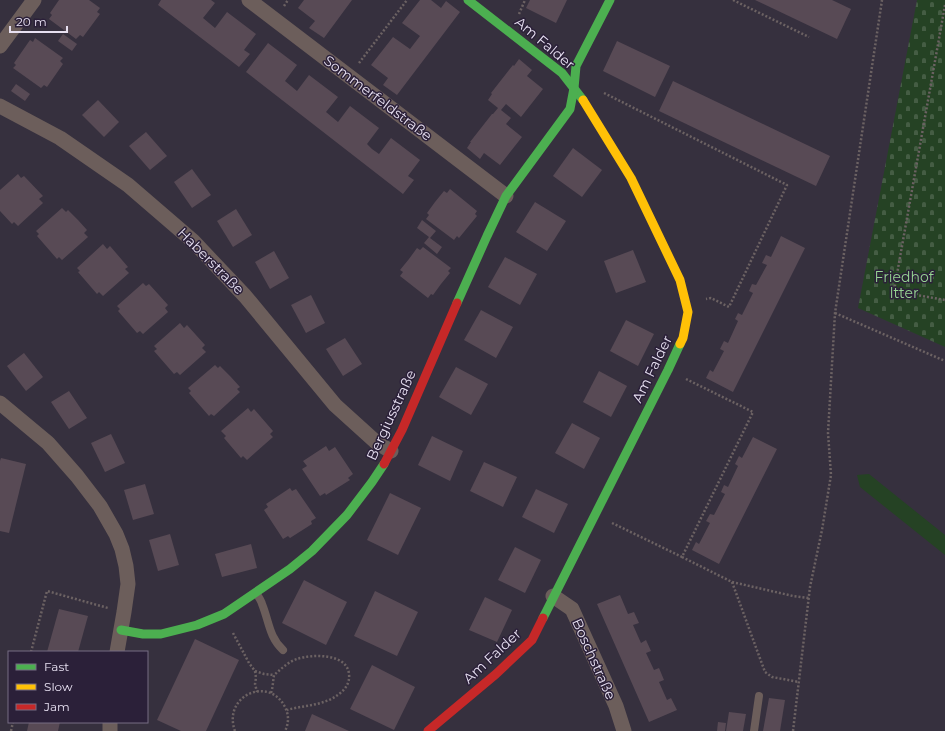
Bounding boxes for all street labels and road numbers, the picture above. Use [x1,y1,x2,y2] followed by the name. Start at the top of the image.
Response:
[511,13,579,74] street label: Am Falder
[320,51,436,145] street label: Sommerfeldstraße
[174,224,248,298] street label: Haberstraße
[628,332,676,406] street label: Am Falder
[362,367,420,463] street label: Bergiusstraße
[568,616,620,702] street label: Boschstraße
[459,624,525,687] street label: Am Falder

